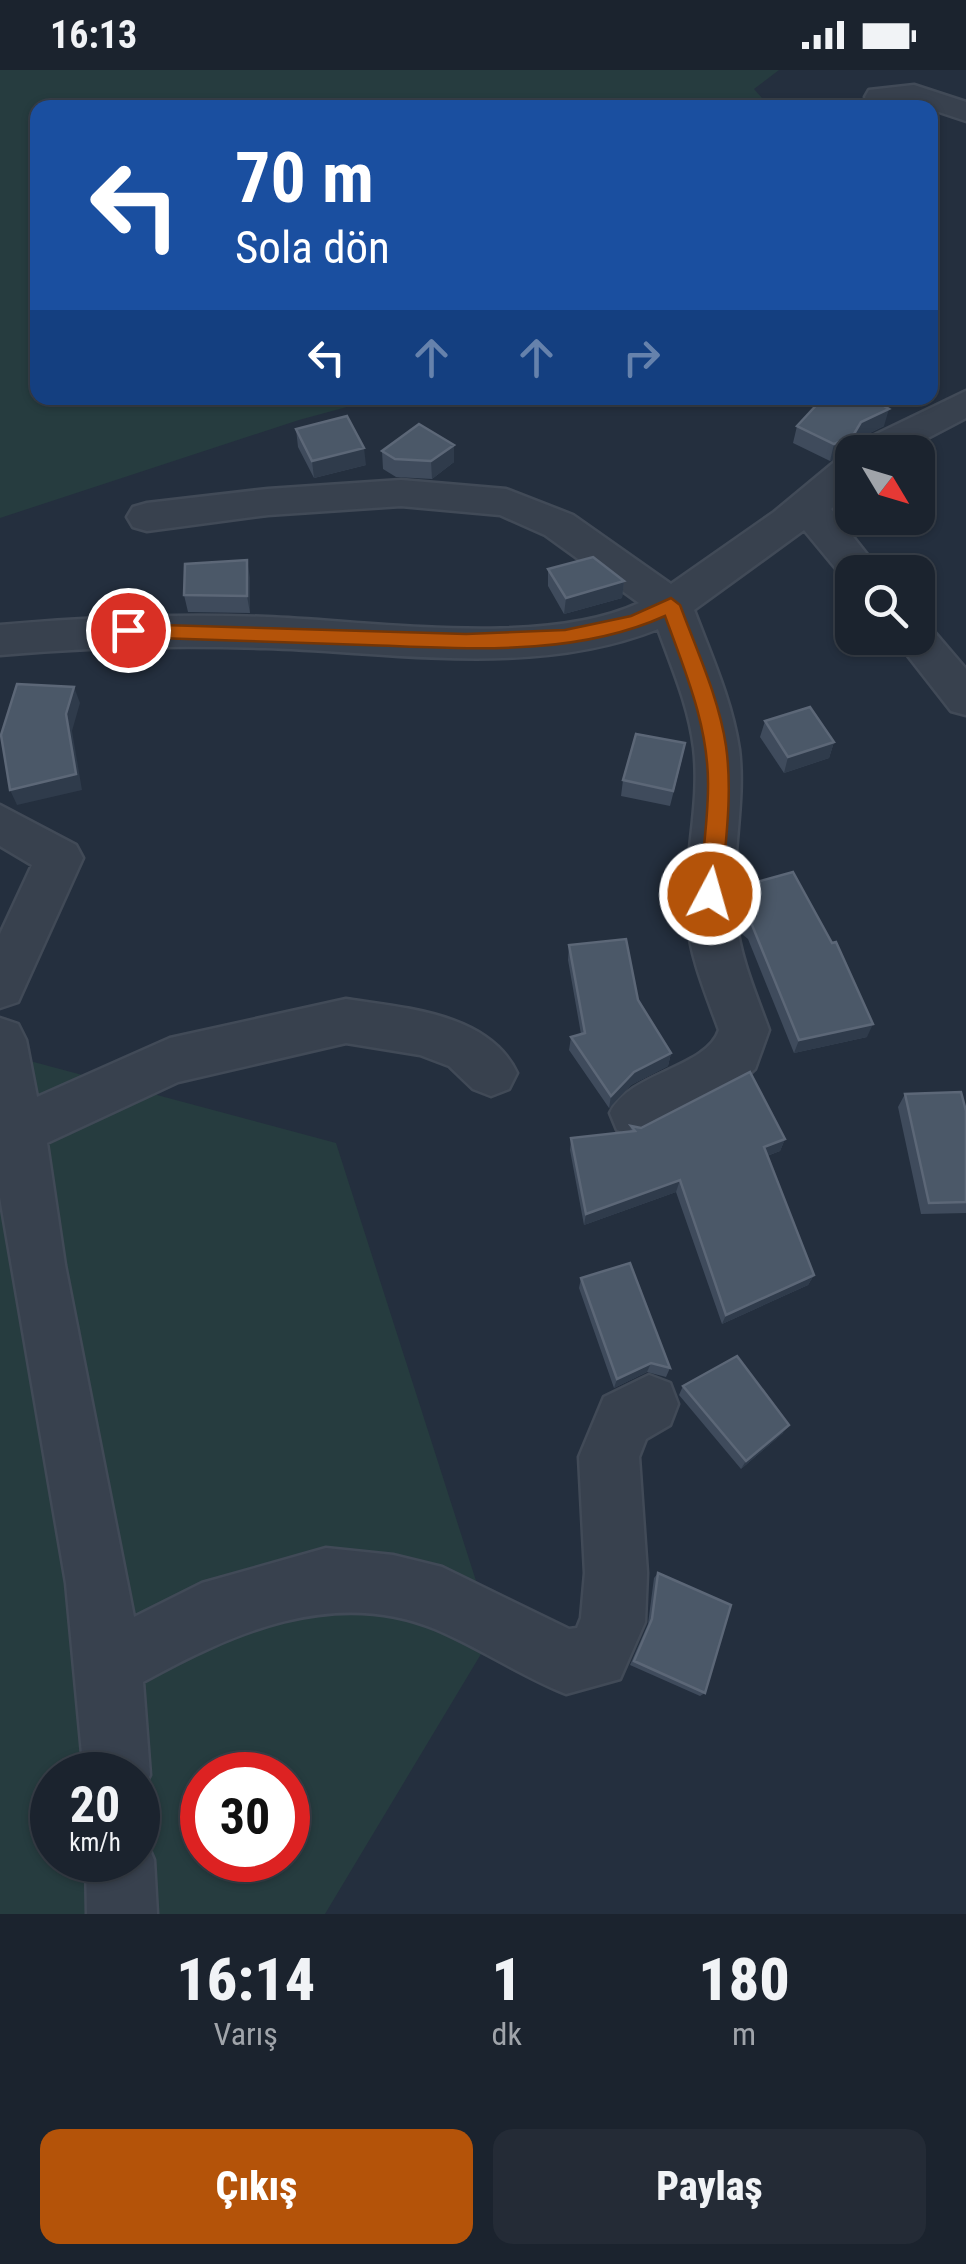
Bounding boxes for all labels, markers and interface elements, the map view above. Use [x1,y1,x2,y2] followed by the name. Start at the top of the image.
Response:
[50,13,137,57] text: 16:13
[235,137,374,219] text: 70 m
[70,140,200,270] icon: left
[235,221,390,274] text: Sola dön
[299,330,354,385] icon: left
[404,330,459,385] icon: ahead
[509,330,564,385] icon: ahead
[614,330,669,385] icon: right
[835,435,935,535] north arrow
[835,435,935,655] map controls
[835,555,935,655] button: search
[86,588,171,673] pin
[101,603,156,658] icon: arrive
[658,842,762,946] position arrow
[180,1752,310,1882] speed limit sign: 30
[70,1776,120,1834] text: 20
[69,1828,121,1857] text: km/h
[176,1944,315,2015] text: 16:14
[491,1944,522,2015] text: 1
[698,1944,790,2015] text: 180
[214,2015,278,2053] text: Varış
[492,2015,522,2053] text: dk
[732,2015,756,2053] text: m
[40,2129,473,2244] button: Çıkış
[493,2129,926,2244] button: Paylaş

